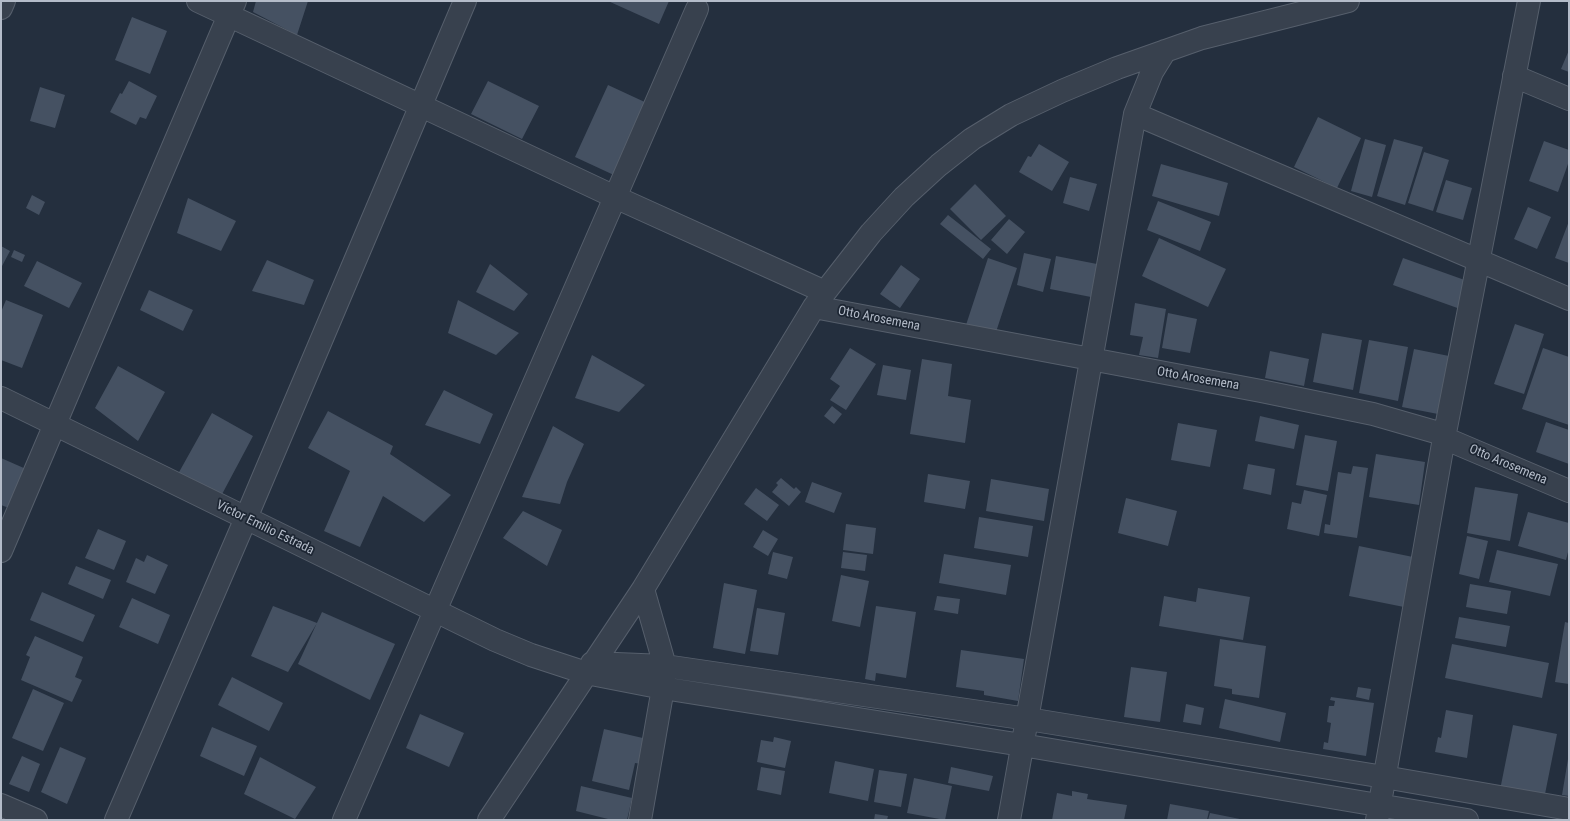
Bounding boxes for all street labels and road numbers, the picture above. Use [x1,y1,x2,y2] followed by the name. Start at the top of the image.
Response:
[837,303,921,335] street label: Otto Arosemena
[1156,364,1240,394] street label: Otto Arosemena
[1467,442,1549,488] street label: Otto Arosemena
[213,498,317,558] street label: Víctor Emilio Estrada

